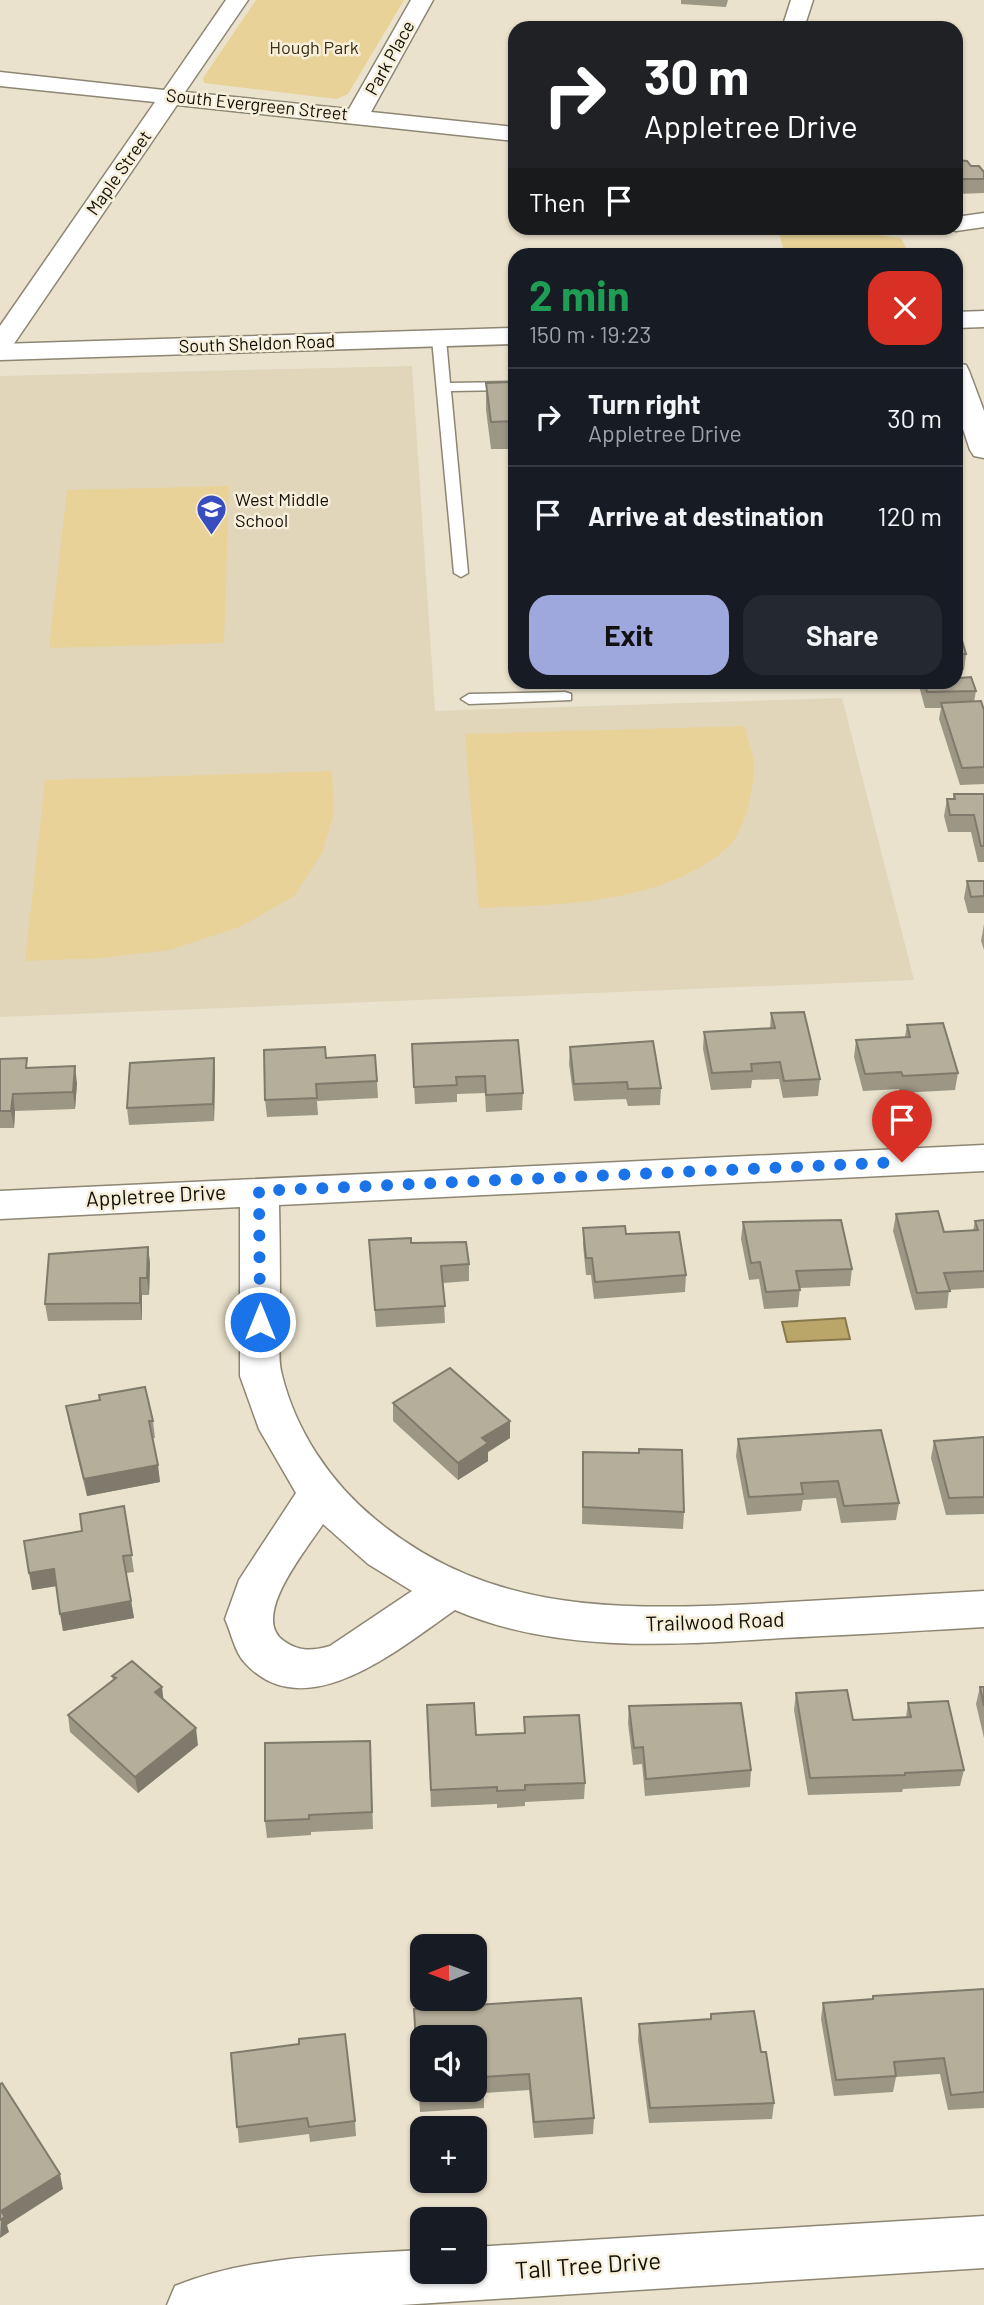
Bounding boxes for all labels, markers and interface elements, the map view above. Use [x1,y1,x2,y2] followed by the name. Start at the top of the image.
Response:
[360,16,419,99] street label: Park Place
[269,36,359,58] park label: Hough Park
[644,46,749,105] text: 30 m
[529,49,620,140] icon: right
[165,84,349,124] street label: South Evergreen Street
[644,106,858,144] text: Appletree Drive
[81,126,155,219] street label: Maple Street
[600,182,638,220] icon: arrive
[529,186,586,217] text: Then
[529,269,630,319] text: 2 min
[868,271,942,345] button: close
[529,320,651,348] text: 150 m · 19:23
[178,329,335,357] street label: South Sheldon Road
[588,388,701,419] text: Turn right
[529,398,567,436] icon: right
[887,402,942,433] text: 30 m
[588,419,742,447] text: Appletree Drive
[235,488,329,531] place label: West Middle School
[195,493,229,537] school or university icon: West Middle School
[529,496,567,534] icon: arrive
[588,500,824,531] text: Arrive at destination
[878,500,942,531] text: 120 m
[529,595,729,675] button: Exit
[743,595,942,675] button: Share
[872,1090,932,1162] pin
[883,1101,921,1139] icon: arrive
[85,1178,227,1211] street label: Appletree Drive
[223,1285,297,1359] position arrow
[645,1606,785,1635] street label: Trailwood Road
[410,1934,486,2011] north arrow
[410,1934,487,2284] map controls
[410,2025,487,2102] button: sound
[410,2116,487,2193] button: +
[410,2207,487,2284] button: −
[514,2245,662,2284] street label: Tall Tree Drive

